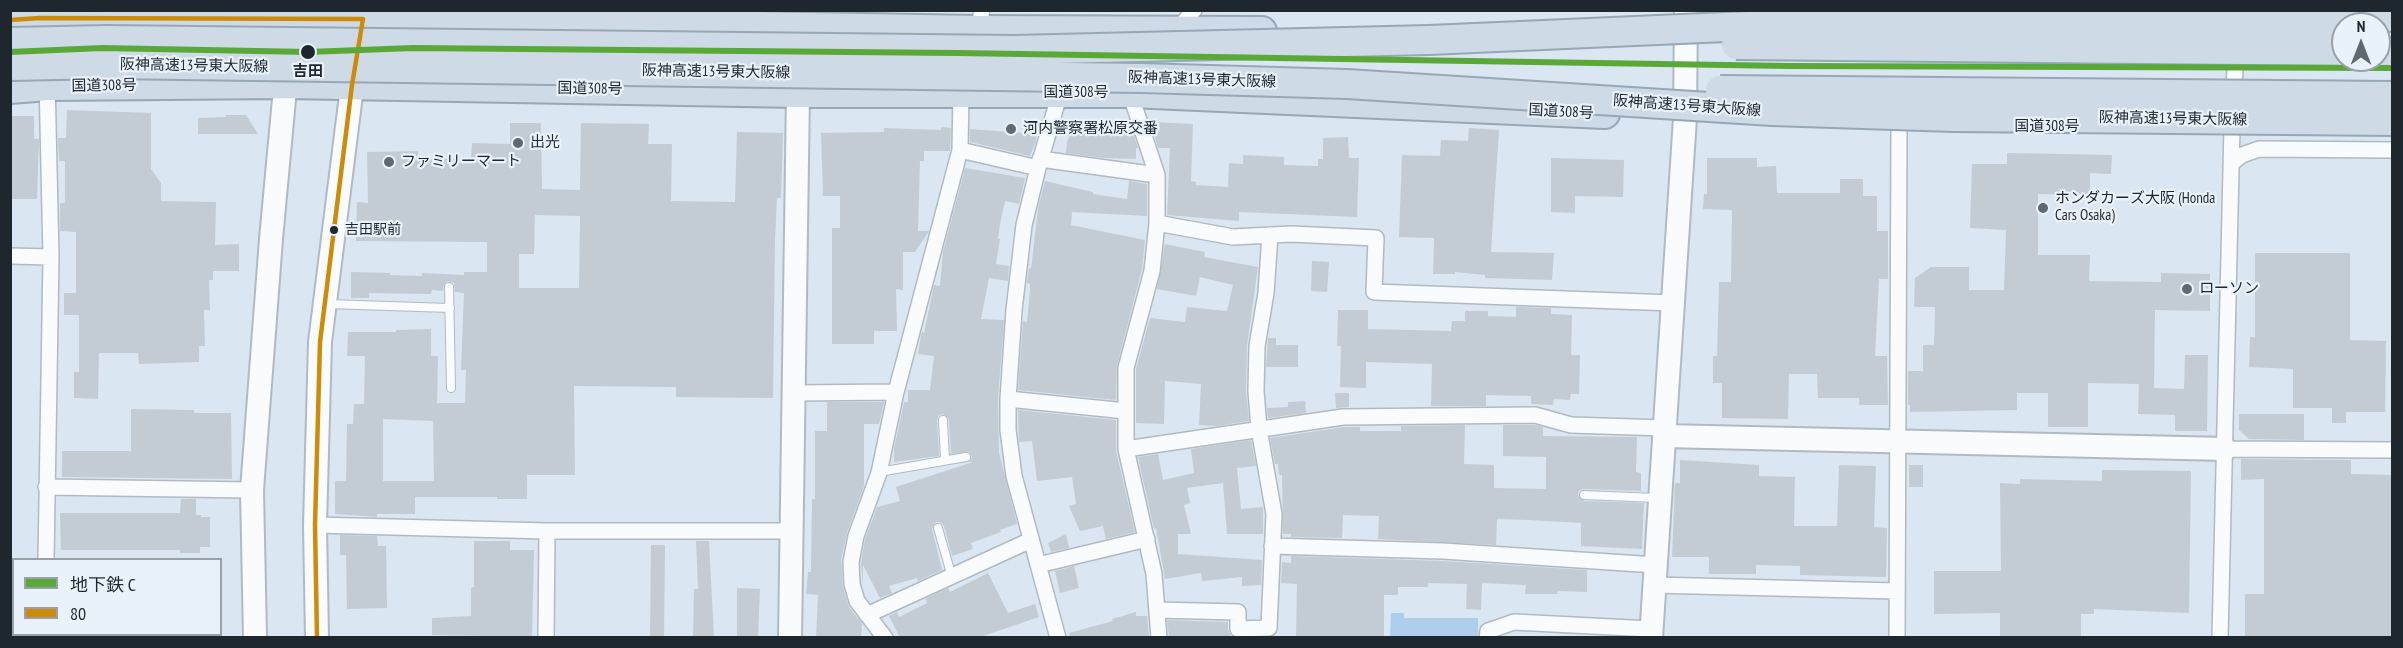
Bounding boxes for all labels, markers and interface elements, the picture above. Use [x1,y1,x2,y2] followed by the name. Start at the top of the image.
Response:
[2331,12,2391,72] north arrow
[2357,16,2365,36] text: N
[299,43,317,61] marker: 吉田
[120,56,268,76] street label: 阪神高速13号東大阪線
[642,62,790,82] street label: 阪神高速13号東大阪線
[293,63,323,81] place label: 吉田
[1127,68,1277,92] street label: 阪神高速13号東大阪線
[71,76,137,96] street label: 国道308号
[557,79,623,99] street label: 国道308号
[1043,84,1109,102] street label: 国道308号
[1612,92,1762,120] street label: 阪神高速13号東大阪線
[1528,101,1594,123] street label: 国道308号
[2099,109,2247,129] street label: 阪神高速13号東大阪線
[2014,118,2080,136] street label: 国道308号
[1023,120,1158,138] place label: 河内警察署松原交番
[1004,122,1018,136] marker: 河内警察署松原交番
[530,134,560,152] place label: 出光
[511,136,525,150] marker: 出光
[401,153,521,171] place label: ファミリーマート
[382,155,396,169] marker: ファミリーマート
[2055,190,2215,225] place label: ホンダカーズ大阪 (Honda Cars Osaka)
[2036,201,2050,215] marker: ホンダカーズ大阪 (Honda Cars Osaka)
[345,222,401,238] place label: 吉田駅前
[328,224,340,236] marker: 吉田駅前
[2199,280,2259,298] place label: ローソン
[2180,282,2194,296] marker: ローソン
[12,558,222,636] legend
[70,573,136,596] text: 地下鉄 C
[70,602,86,625] text: 80

